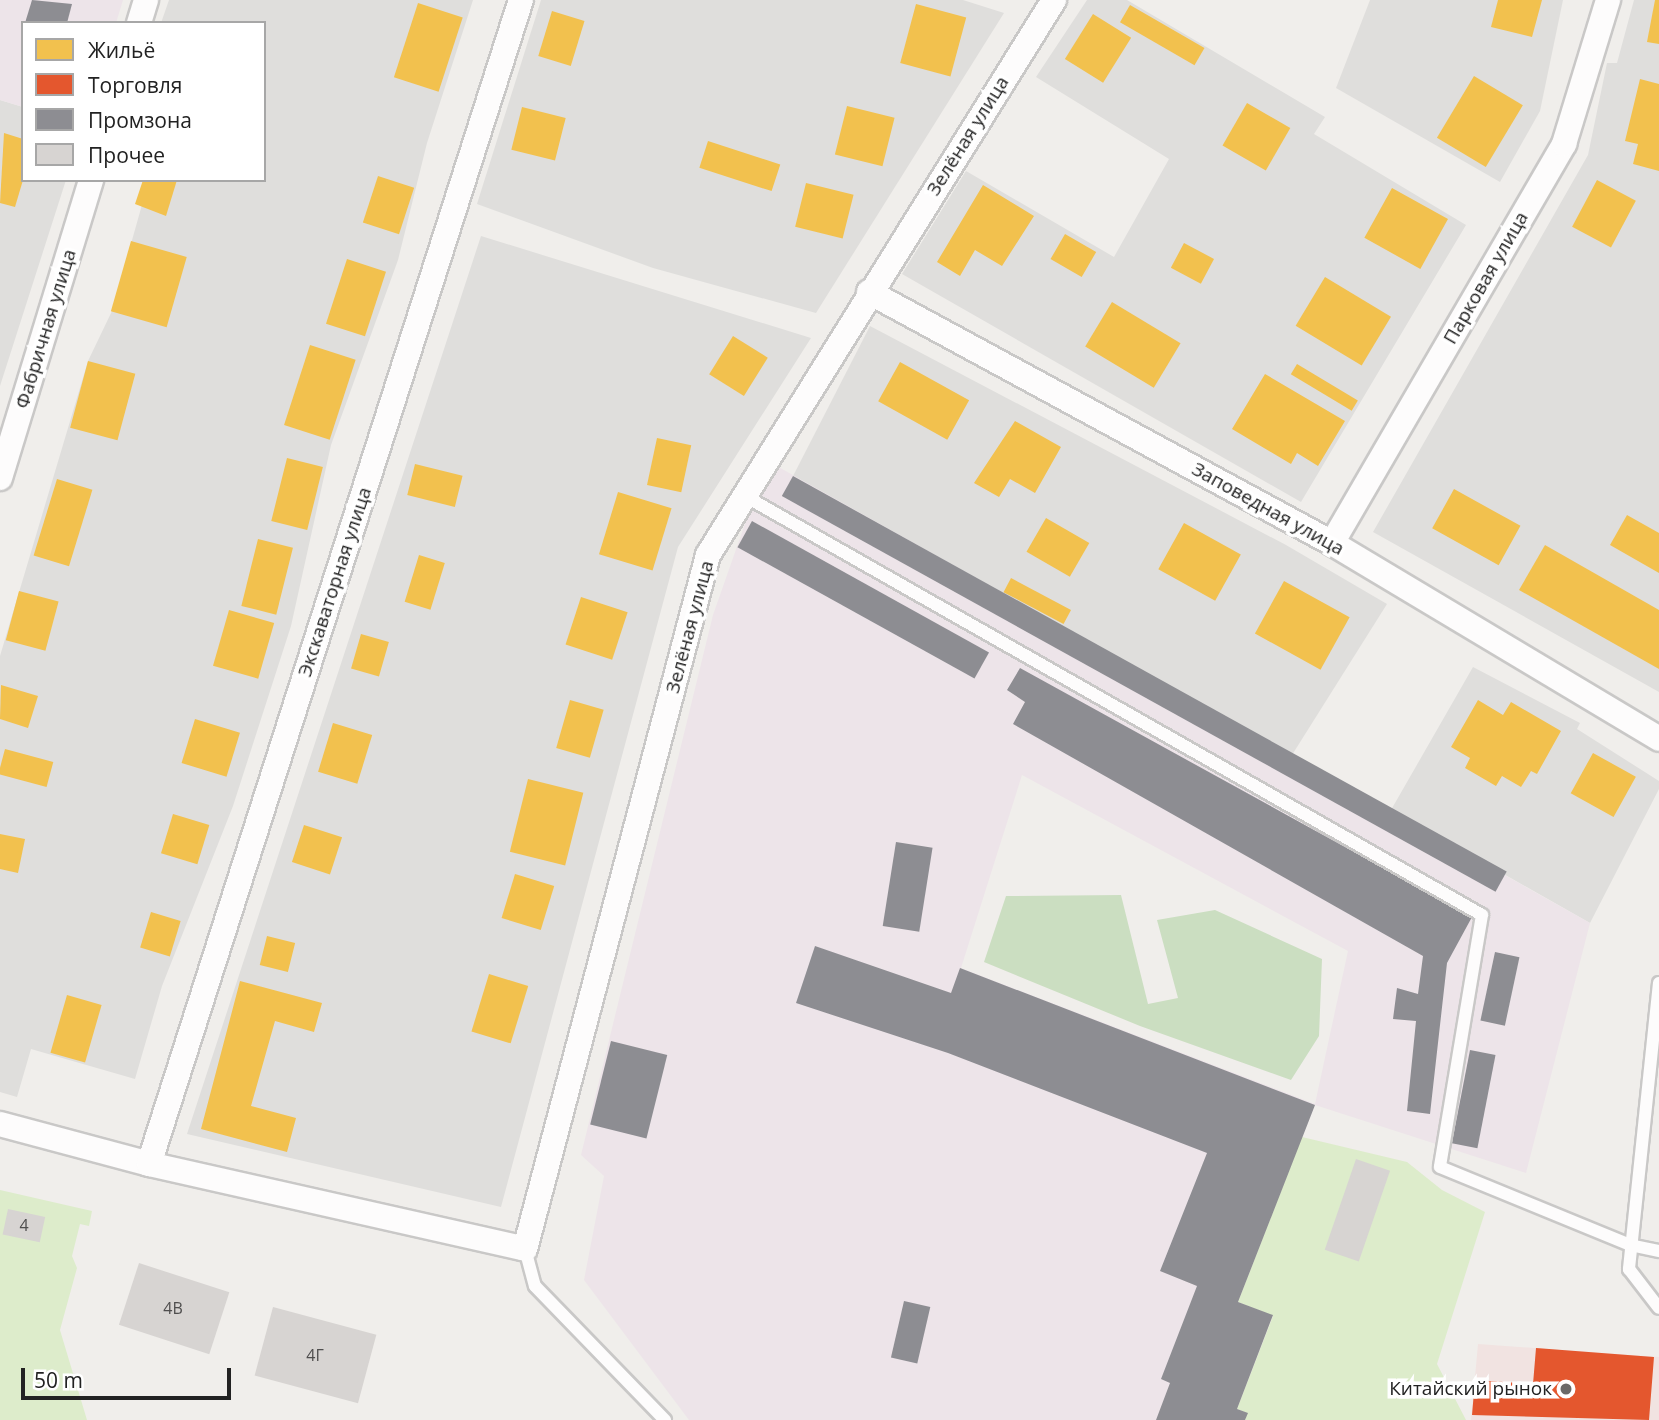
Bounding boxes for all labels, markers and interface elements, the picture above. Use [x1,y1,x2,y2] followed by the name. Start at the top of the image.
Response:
[21,21,266,182] legend
[88,36,155,64] text: Жильё
[88,71,182,99] text: Торговля
[922,72,1014,200] street label: Зелёная улица
[88,106,192,134] text: Промзона
[88,141,165,169] text: Прочее
[1439,208,1533,348] street label: Парковая улица
[11,247,81,411] street label: Фабричная улица
[1188,458,1348,560] street label: Заповедная улица
[294,484,376,680] street label: Экскаваторная улица
[661,558,719,696] street label: Зелёная улица
[19,1215,29,1235] house number: 4
[163,1298,183,1318] house number: 4В
[306,1345,324,1365] house number: 4Г
[24,1354,234,1398] scale bar
[34,1366,83,1394] text: 50 m
[1389,1378,1552,1400] place label: Китайский рынок
[1558,1381,1574,1397] marker: Китайский рынок

